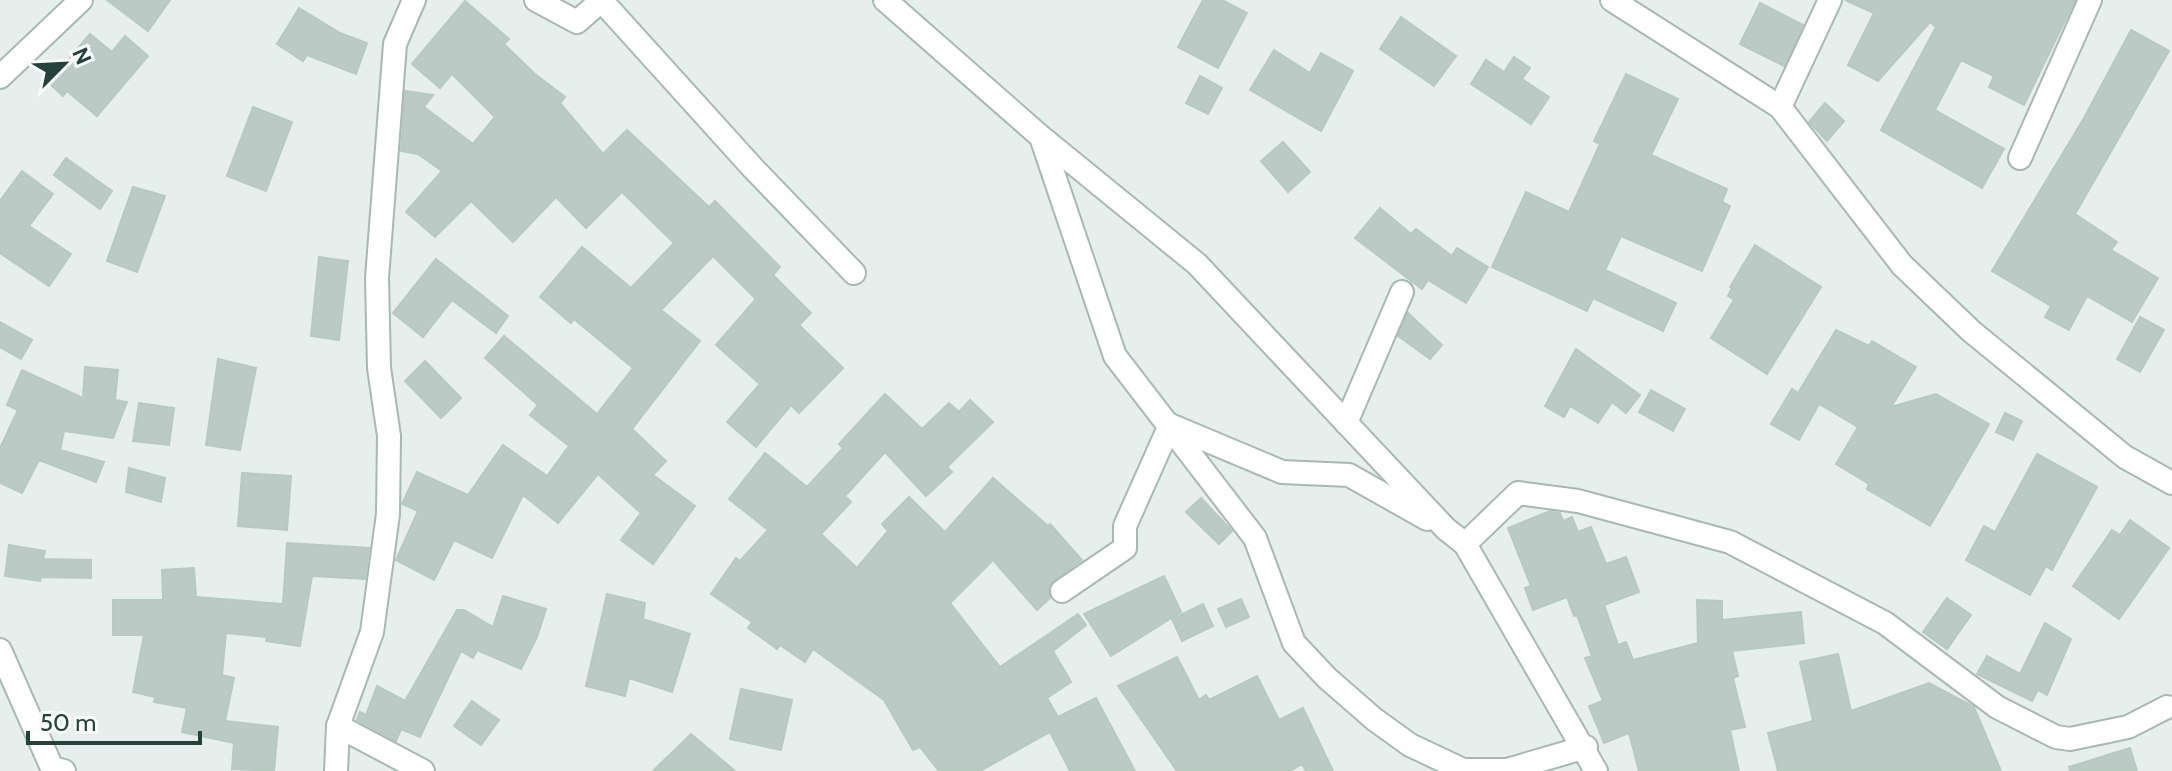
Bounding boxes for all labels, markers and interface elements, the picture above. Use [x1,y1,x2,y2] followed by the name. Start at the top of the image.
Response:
[24,24,104,104] north arrow
[66,43,97,69] text: N
[28,695,200,745] scale bar
[40,708,96,737] text: 50 m

